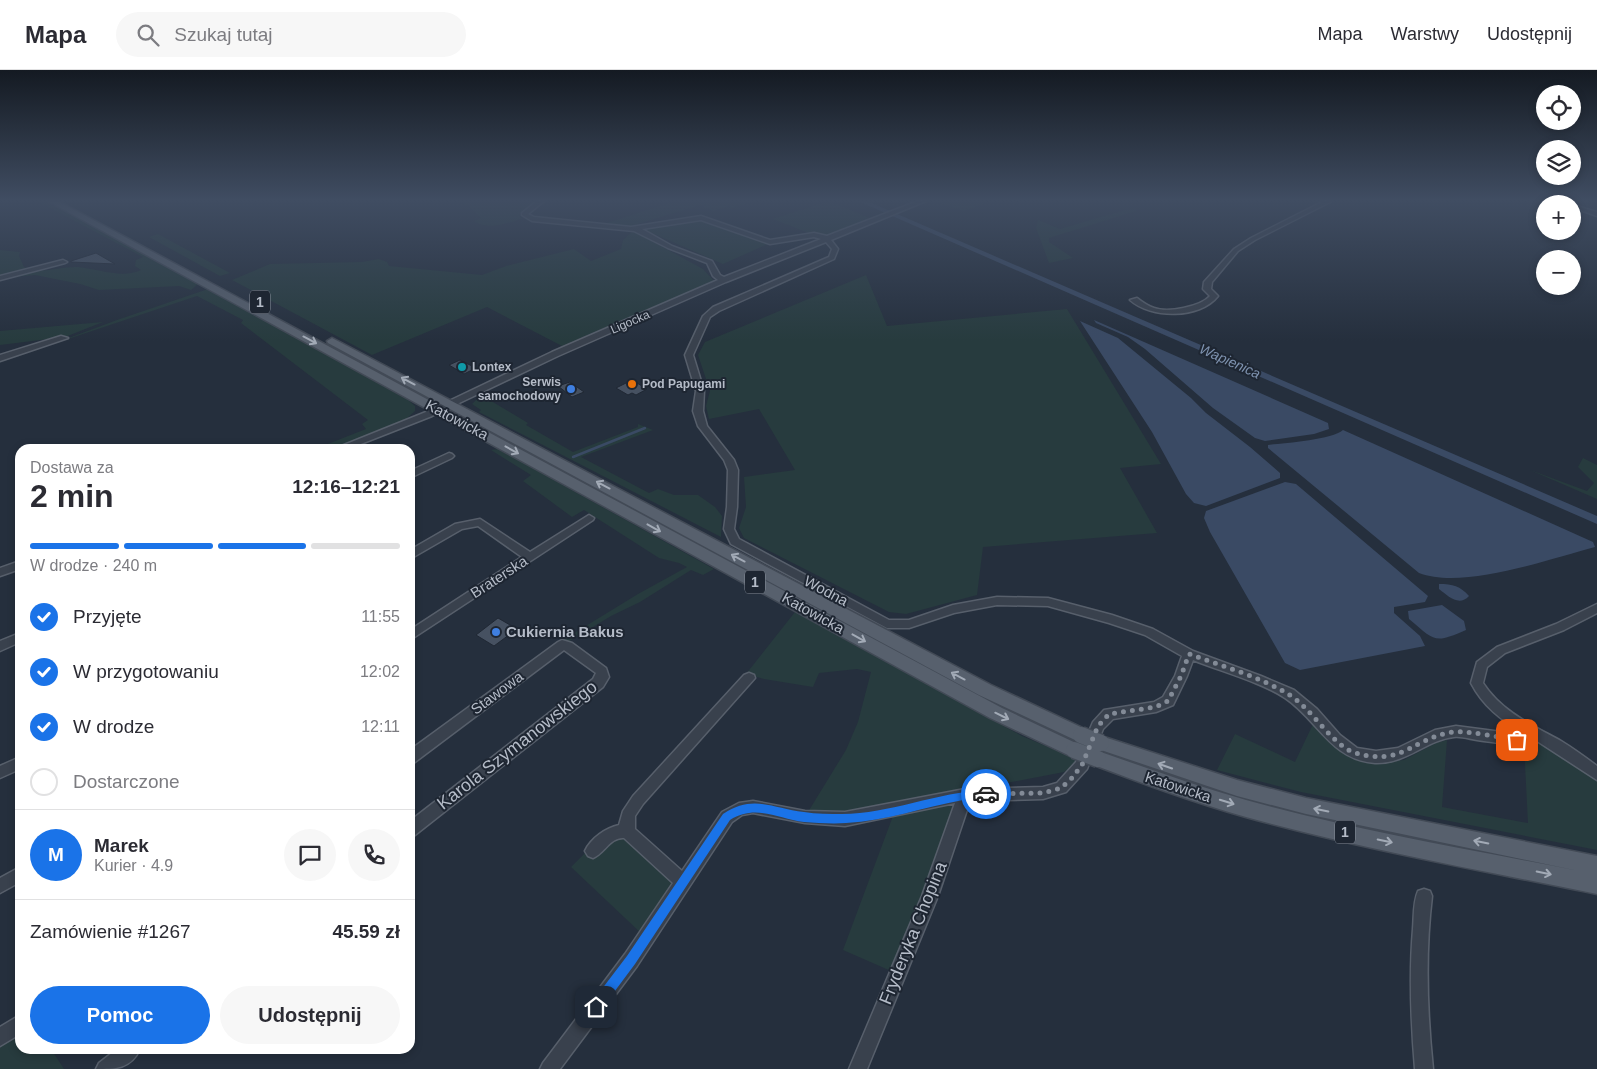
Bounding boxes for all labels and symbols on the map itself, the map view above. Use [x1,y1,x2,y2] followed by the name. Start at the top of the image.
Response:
[250,290,270,313] road number: 1
[608,307,652,337] street label: Ligocka
[302,336,317,345] one-way arrow
[1197,340,1263,382] water label: Wapienica
[472,360,512,374] place label: Lontex
[456,361,468,373] marker: Lontex
[478,375,561,403] place label: Serwis samochodowy
[401,376,416,386] one-way arrow
[642,377,725,391] place label: Pod Papugami
[626,378,638,390] marker: Pod Papugami
[565,383,577,395] marker: Serwis samochodowy
[423,396,492,443] street label: Katowicka
[504,445,519,455] one-way arrow
[596,480,611,490] one-way arrow
[647,523,661,533] one-way arrow
[467,552,531,601] street label: Braterska
[730,553,745,563] one-way arrow
[745,571,765,594] road number: 1
[801,572,852,609] street label: Wodna
[779,589,848,637] street label: Katowicka
[506,623,624,640] place label: Cukiernia Bakus
[490,626,502,638] marker: Cukiernia Bakus
[851,634,865,644] one-way arrow
[467,667,527,718] street label: Stawowa
[952,670,966,680] one-way arrow
[433,676,601,814] street label: Karola Szymanowskiego
[994,711,1009,721] one-way arrow
[1496,719,1538,761] pin
[1158,761,1173,770] one-way arrow
[1143,768,1214,805] street label: Katowicka
[961,769,1011,819] courier
[1219,798,1235,808] one-way arrow
[1314,804,1330,814] one-way arrow
[1335,820,1355,844] road number: 1
[1377,836,1393,846] one-way arrow
[1473,837,1489,846] one-way arrow
[875,858,951,1007] street label: Fryderyka Chopina
[1536,869,1552,879] one-way arrow
[575,986,617,1028] pin

